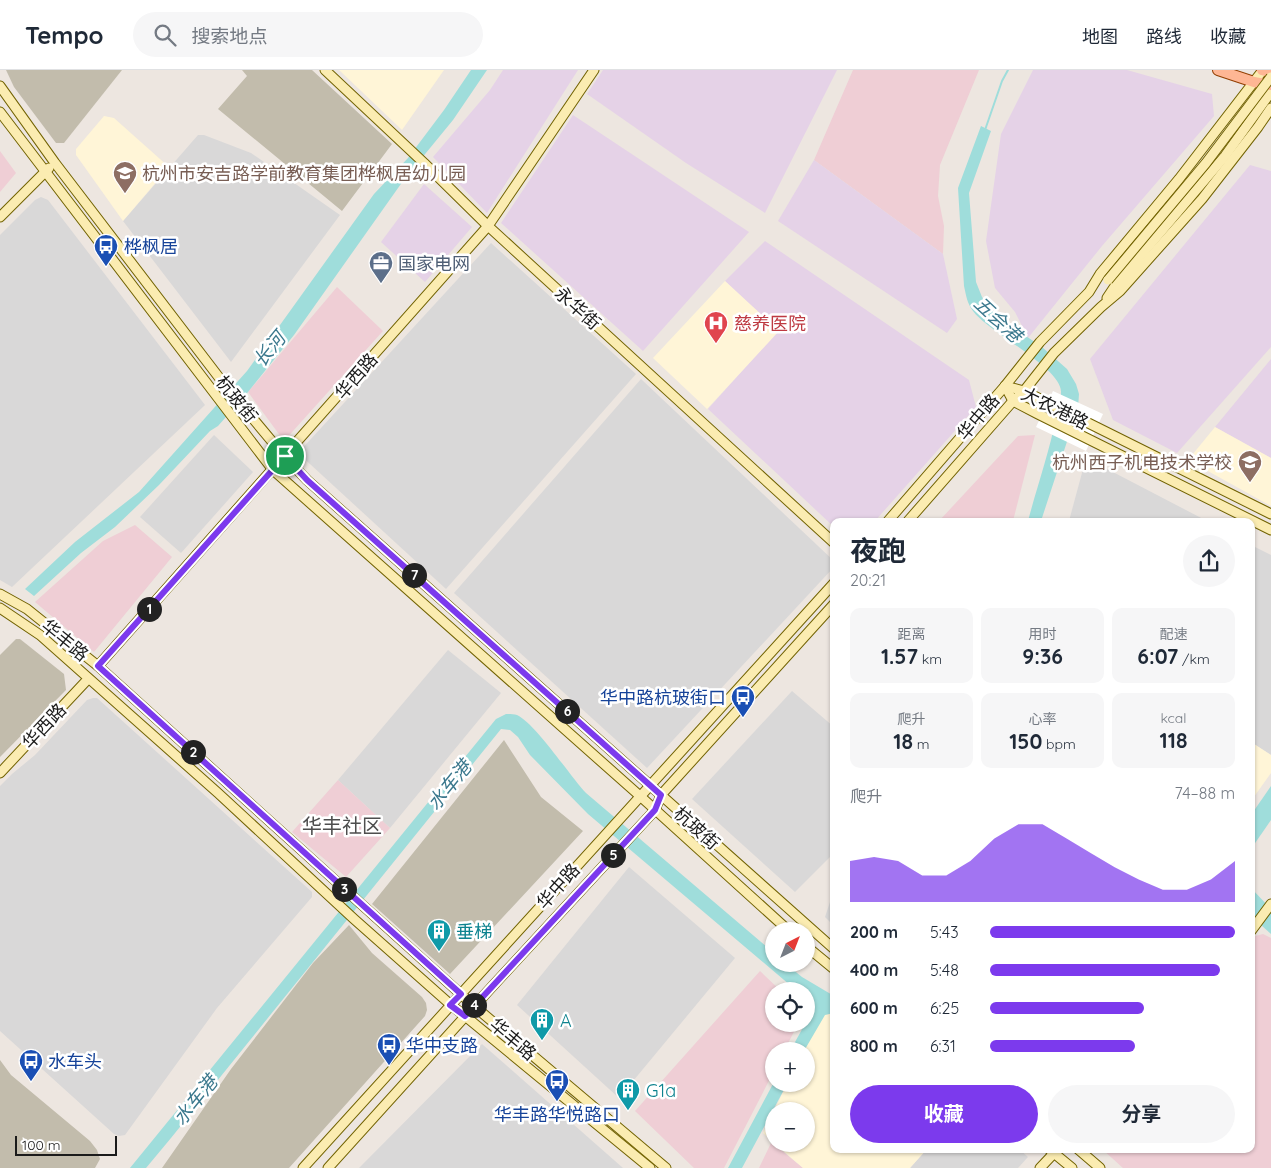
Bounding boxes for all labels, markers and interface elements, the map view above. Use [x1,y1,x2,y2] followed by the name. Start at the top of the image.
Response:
[133,12,483,57] search box
[25,20,103,50] text: Tempo
[151,21,179,49] icon: search
[191,24,268,48] text: 搜索地点
[1082,25,1118,48] text: 地图
[1146,25,1182,48] text: 路线
[1210,25,1246,48] text: 收藏
[112,160,138,194] school or university icon: 杭州市安吉路学前教育集团桦枫居幼儿园
[142,162,466,185] place label: 杭州市安吉路学前教育集团桦枫居幼儿园
[93,233,119,267] bus stop icon: 桦枫居
[124,235,178,258] place label: 桦枫居
[368,250,394,284] office icon: 国家电网
[398,252,470,275] place label: 国家电网
[550,281,606,335] street label: 永华街
[969,291,1029,349] water label: 五会港
[703,310,729,344] hospital icon: 慈养医院
[734,312,806,335] place label: 慈养医院
[248,324,293,371] water label: 长河
[330,348,382,404] street label: 华西路
[211,371,263,427] street label: 杭玻街
[1018,382,1092,434] street label: 大农港路
[952,389,1004,445] street label: 华中路
[264,435,306,477] pin
[271,442,299,470] icon: arrive
[1237,449,1263,483] school or university icon: 杭州西子机电技术学校
[1052,451,1232,474] place label: 杭州西子机电技术学校
[850,533,906,568] text: 夜跑
[1183,535,1235,587] button: share
[402,562,426,588] pin: 7
[411,566,418,584] text: 7
[850,570,886,590] text: 20:21
[136,596,162,622] pin: 1
[147,600,152,618] text: 1
[37,614,93,666] street label: 华丰路
[898,625,926,643] text: 距离
[1029,625,1057,643] text: 用时
[1160,625,1188,643] text: 配速
[881,643,918,669] text: 1.57
[1022,643,1063,669] text: 9:36
[1137,643,1178,669] text: 6:07
[918,650,942,668] text: km
[1178,650,1210,668] text: /km
[730,684,756,718] bus stop icon: 华中路杭玻街口
[600,686,726,709] place label: 华中路杭玻街口
[17,698,71,754] street label: 华西路
[554,698,580,724] pin: 6
[564,702,571,720] text: 6
[1160,709,1187,727] text: kcal
[898,710,926,728] text: 爬升
[1029,710,1057,728] text: 心率
[1160,727,1187,753] text: 118
[893,728,913,754] text: 18
[1009,728,1042,754] text: 150
[913,735,930,753] text: m
[1042,735,1076,753] text: bpm
[180,740,206,764] pin: 2
[190,743,197,761] text: 2
[422,753,478,815] water label: 水车港
[1175,783,1235,803] text: 74–88 m
[850,786,882,806] text: 爬升
[669,801,725,855] street label: 杭玻街
[302,813,382,838] district label: 华丰社区
[600,842,626,868] pin: 5
[609,846,618,864] text: 5
[531,858,585,914] street label: 华中路
[332,876,356,902] pin: 3
[341,880,348,898] text: 3
[426,918,452,952] building icon: 垂梯
[456,920,492,943] place label: 垂梯
[765,922,815,972] north arrow
[765,922,815,1152] map controls
[850,922,898,942] text: 200 m
[930,922,959,942] text: 5:43
[850,960,898,980] text: 400 m
[930,960,959,980] text: 5:48
[765,982,815,1032] button: locate
[462,992,486,1018] pin: 4
[470,996,479,1014] text: 4
[850,998,898,1018] text: 600 m
[930,998,959,1018] text: 6:25
[529,1007,555,1041] building icon: A
[560,1009,572,1032] place label: A
[485,1013,541,1065] street label: 华丰路
[376,1032,402,1066] bus stop icon: 华中支路
[406,1034,478,1057] place label: 华中支路
[850,1036,898,1056] text: 800 m
[930,1036,956,1056] text: 6:31
[765,1042,815,1092] button: +
[18,1048,44,1082] bus stop icon: 水车头
[48,1050,102,1073] place label: 水车头
[168,1068,224,1130] water label: 水车港
[544,1068,570,1102] bus stop icon: 华丰路华悦路口
[615,1077,641,1111] building icon: G1a
[646,1079,676,1102] place label: G1a
[850,1085,1038,1143] button: 收藏
[1048,1085,1235,1143] button: 分享
[765,1102,815,1152] button: −
[494,1103,620,1126] place label: 华丰路华悦路口
[15,1133,118,1156] scale bar
[22,1136,60,1154] text: 100 m

